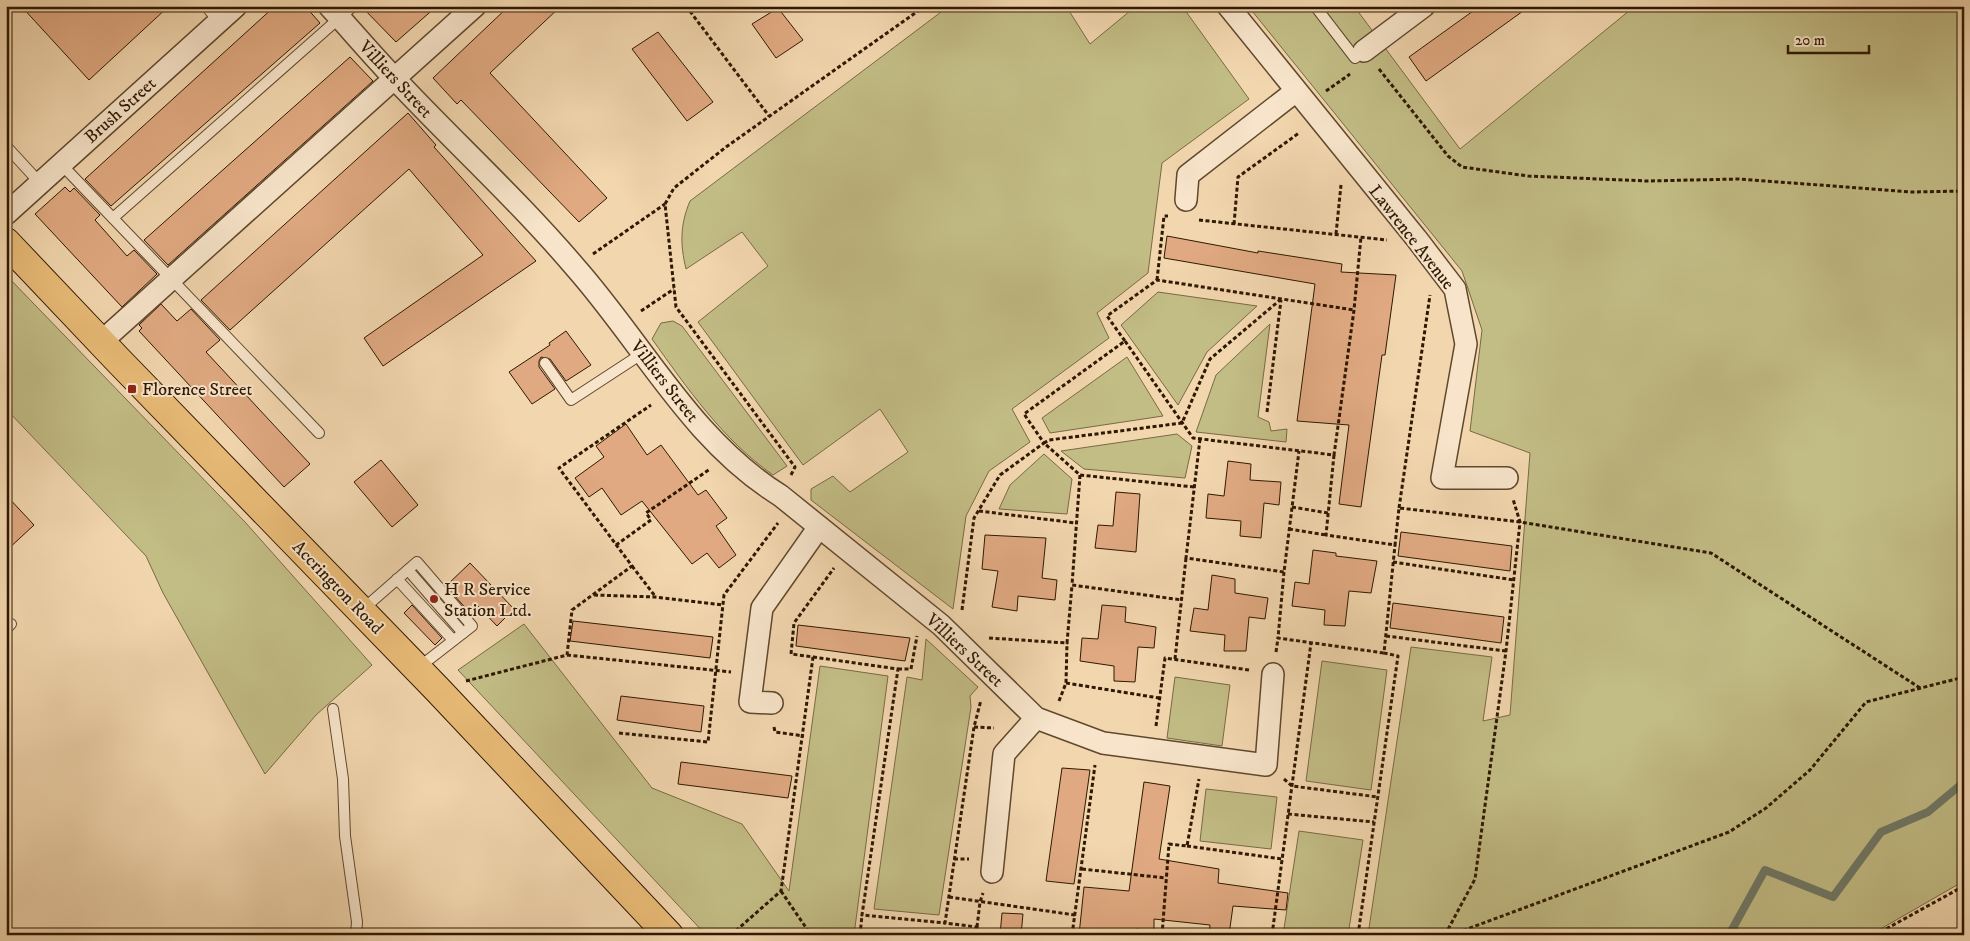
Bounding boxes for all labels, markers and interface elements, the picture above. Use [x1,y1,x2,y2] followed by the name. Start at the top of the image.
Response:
[1788,22,1869,54] scale bar
[1795,31,1825,50] text: 20 m
[353,36,437,123] street label: Villiers Street
[80,73,161,149] street label: Brush Street
[1364,181,1459,294] street label: Lawrence Avenue
[625,335,703,427] street label: Villiers Street
[142,379,252,401] place label: Florence Street
[126,383,138,395] marker: Florence Street
[287,536,387,639] street label: Accrington Road
[444,579,531,622] place label: H R Service Station Ltd.
[428,593,440,605] marker: H R Service Station Ltd.
[920,609,1008,692] street label: Villiers Street

